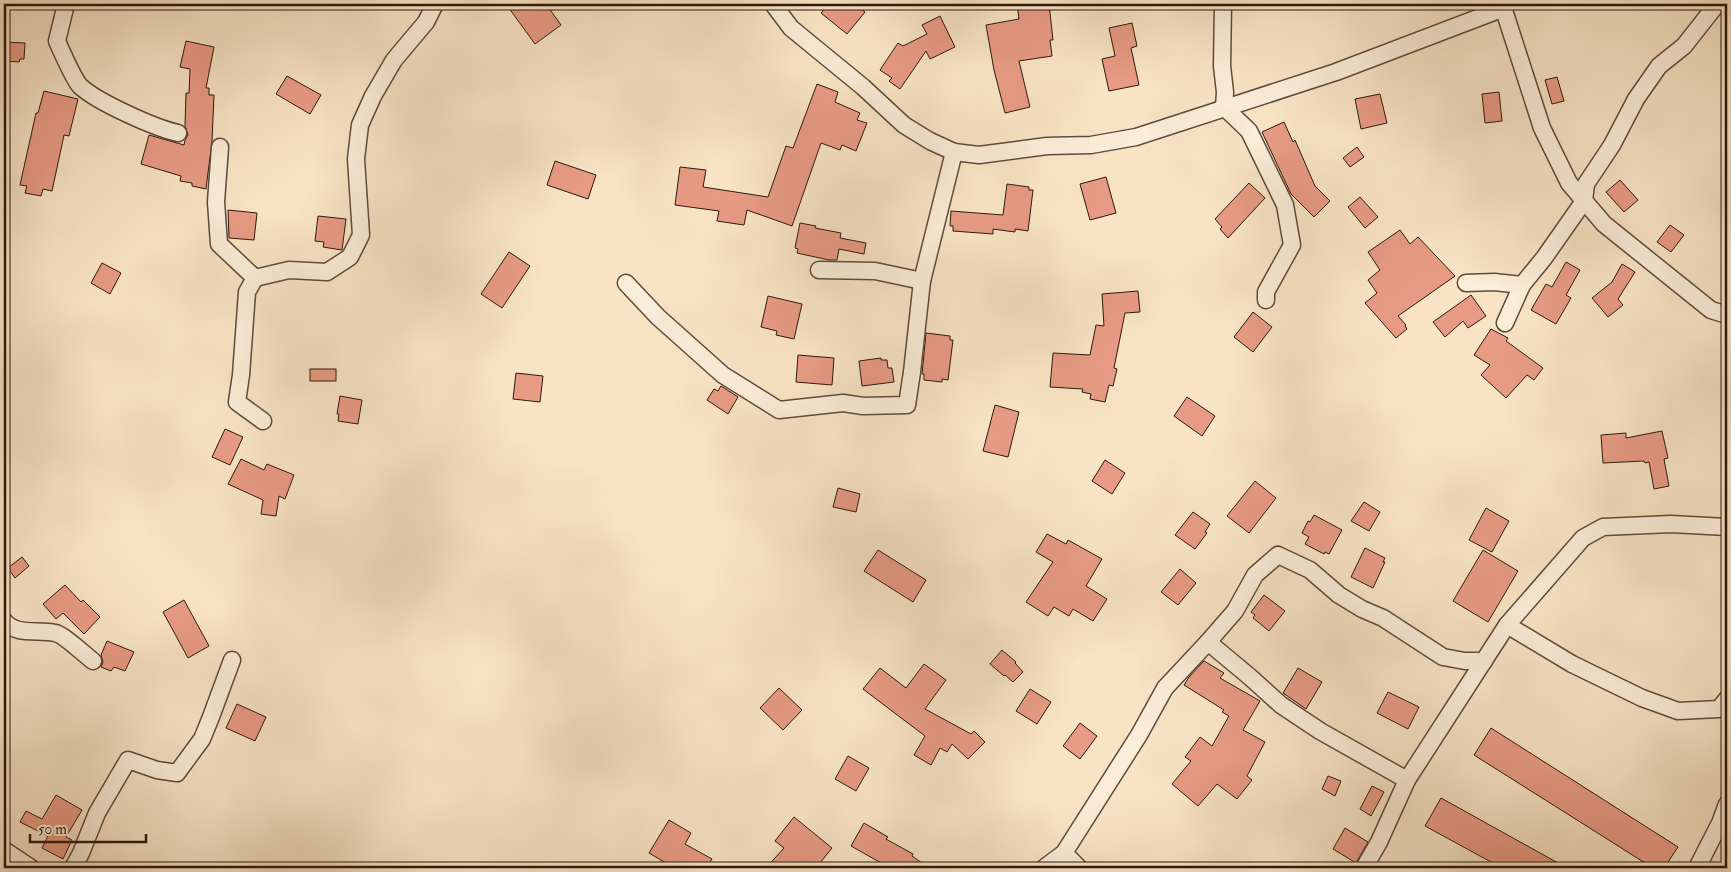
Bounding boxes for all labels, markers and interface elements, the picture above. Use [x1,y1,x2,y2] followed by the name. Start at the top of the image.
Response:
[30,812,146,844] scale bar
[38,820,67,839] text: 50 m

